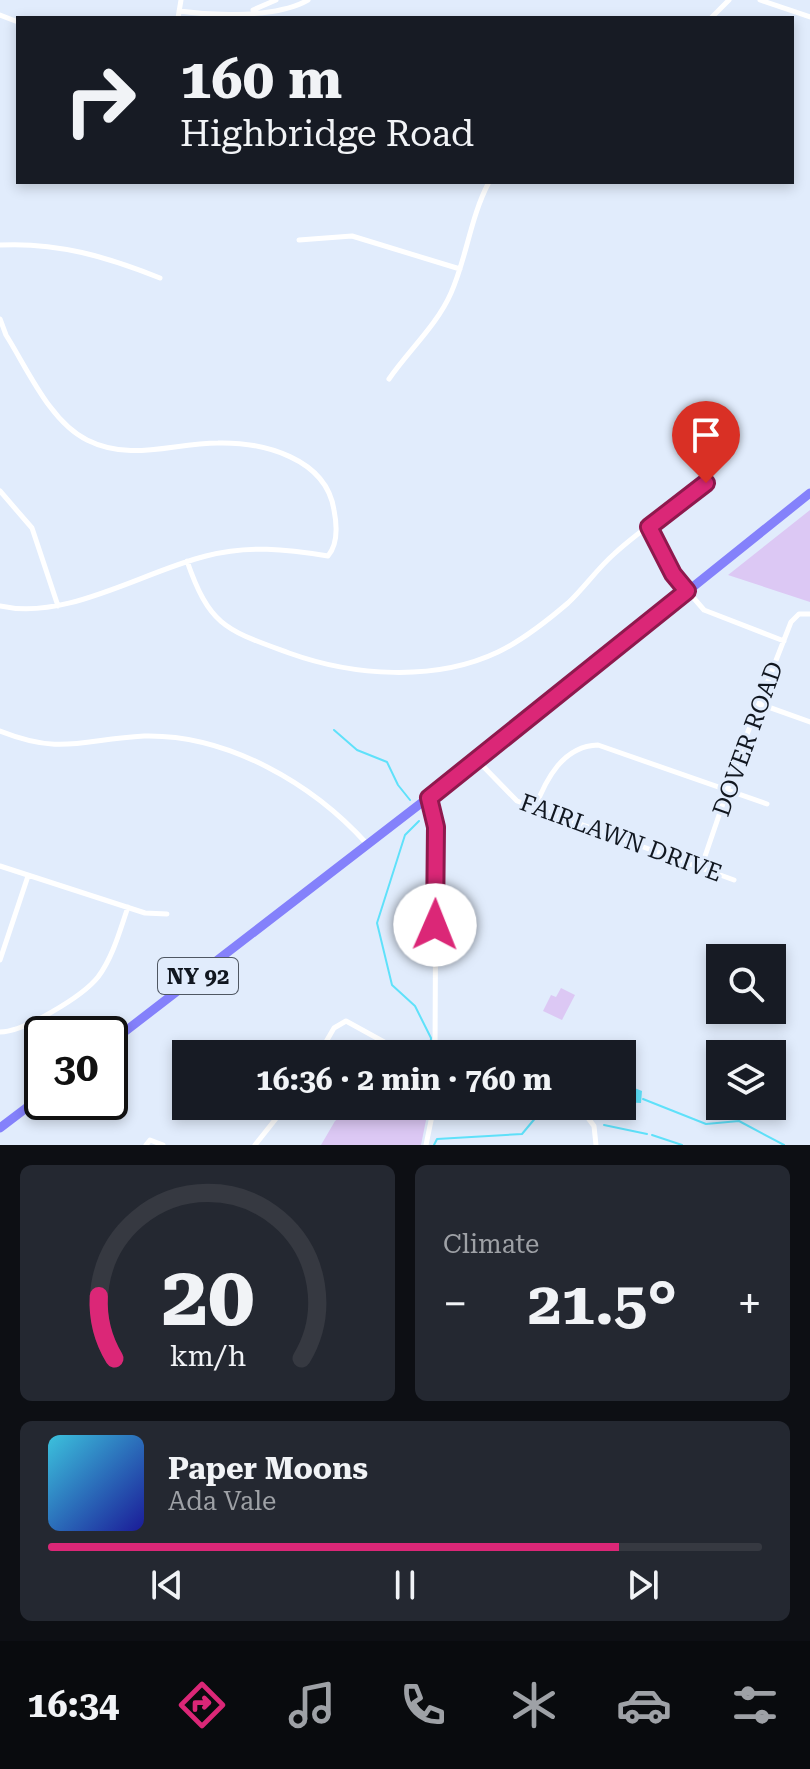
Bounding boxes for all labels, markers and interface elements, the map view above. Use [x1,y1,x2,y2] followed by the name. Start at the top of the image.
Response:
[180,46,342,112] text: 160 m
[48,48,152,152] icon: right
[180,113,474,155] text: Highbridge Road
[672,401,740,483] pin
[684,413,728,457] icon: arrive
[707,658,789,820] street label: DOVER ROAD
[516,788,726,888] street label: FAIRLAWN DRIVE
[393,883,477,967] position arrow
[706,944,786,1120] map controls
[706,944,786,1024] button: search
[158,958,238,994] road number: NY 92
[24,1016,128,1120] speed limit sign: 30
[706,1040,786,1120] button: layers
[256,1062,552,1097] text: 16:36 · 2 min · 760 m
[443,1229,539,1259] text: Climate
[161,1248,254,1345] text: 20
[528,1268,677,1339] text: 21.5°
[443,1278,468,1330] text: −
[737,1278,762,1330] text: +
[169,1339,246,1373] text: km/h
[168,1451,368,1486] text: Paper Moons
[168,1486,276,1516] text: Ada Vale
[145,1563,189,1607] icon: previous
[383,1563,427,1607] icon: pause
[621,1563,665,1607] icon: next
[174,1677,230,1733] icon: directions
[284,1677,340,1733] icon: music
[395,1677,451,1733] icon: phone
[506,1677,562,1733] icon: climate
[616,1677,672,1733] icon: car
[727,1677,783,1733] icon: filters
[27,1684,119,1726] text: 16:34

